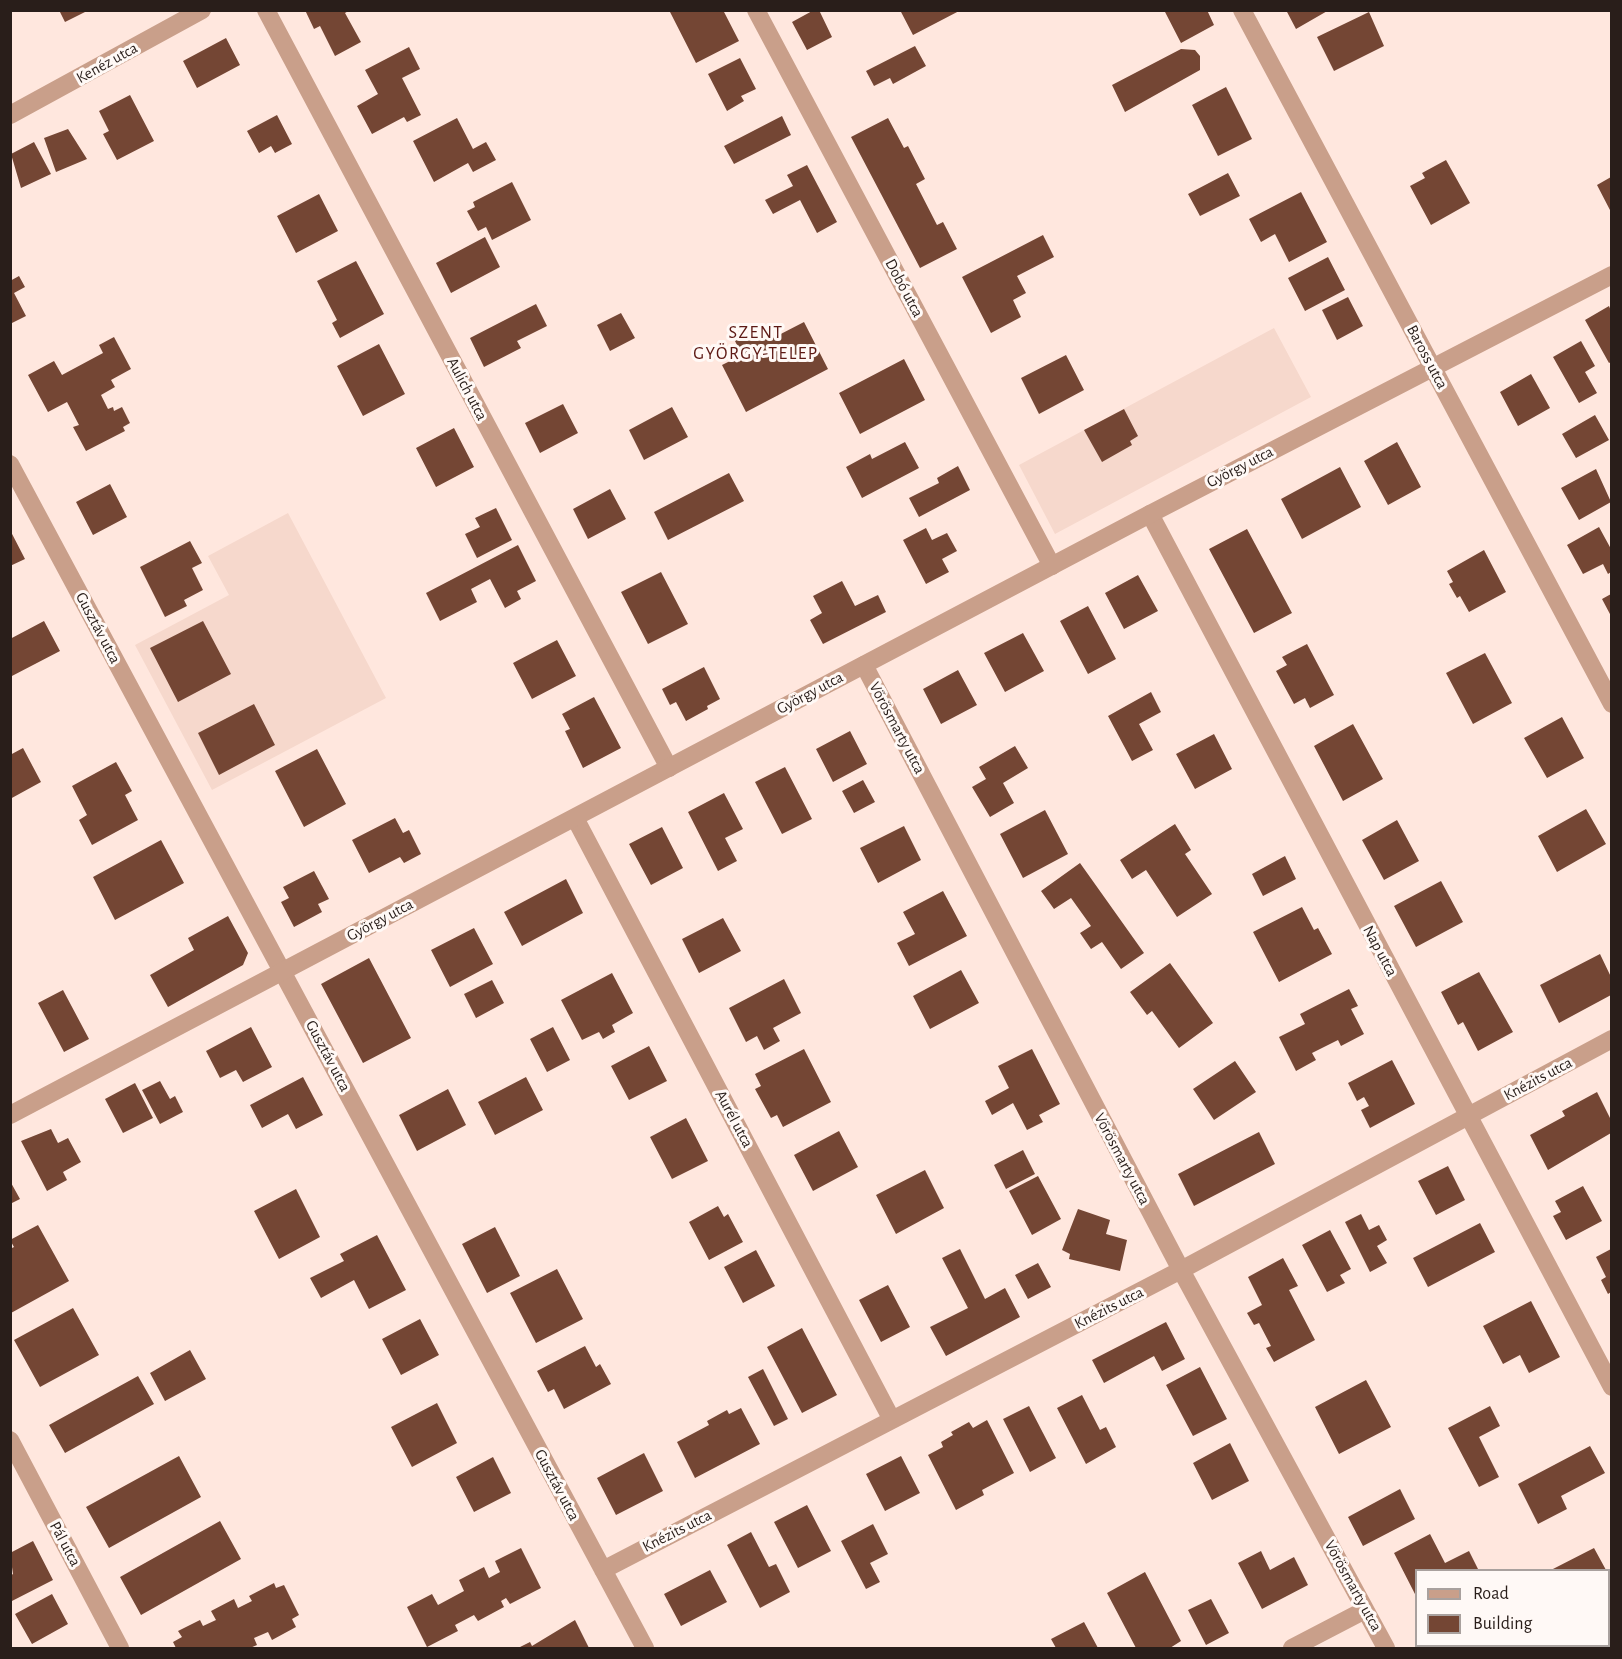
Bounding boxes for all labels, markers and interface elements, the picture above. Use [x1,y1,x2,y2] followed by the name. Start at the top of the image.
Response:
[73,38,141,88] street label: Kenéz utca
[881,256,927,320] street label: Dobó utca
[693,322,819,364] district label: SZENT GYÖRGY-TELEP
[1402,322,1452,392] street label: Baross utca
[442,354,492,424] street label: Aulich utca
[1203,442,1277,492] street label: György utca
[71,589,125,667] street label: Gusztáv utca
[774,668,846,718] street label: György utca
[865,679,929,777] street label: Vörösmarty utca
[344,895,416,945] street label: György utca
[1359,922,1401,980] street label: Nap utca
[301,1017,355,1095] street label: Gusztáv utca
[1500,1053,1576,1105] street label: Knézits utca
[711,1087,757,1151] street label: Aurél utca
[1090,1110,1154,1208] street label: Vörösmarty utca
[1071,1282,1147,1334] street label: Knézits utca
[530,1446,584,1524] street label: Gusztáv utca
[639,1505,715,1557] street label: Knézits utca
[45,1518,85,1570] street label: Pál utca
[1320,1537,1386,1635] street label: Vörösmarty utca
[1415,1569,1610,1647] legend
[1473,1585,1509,1603] text: Road
[1473,1615,1532,1633] text: Building

